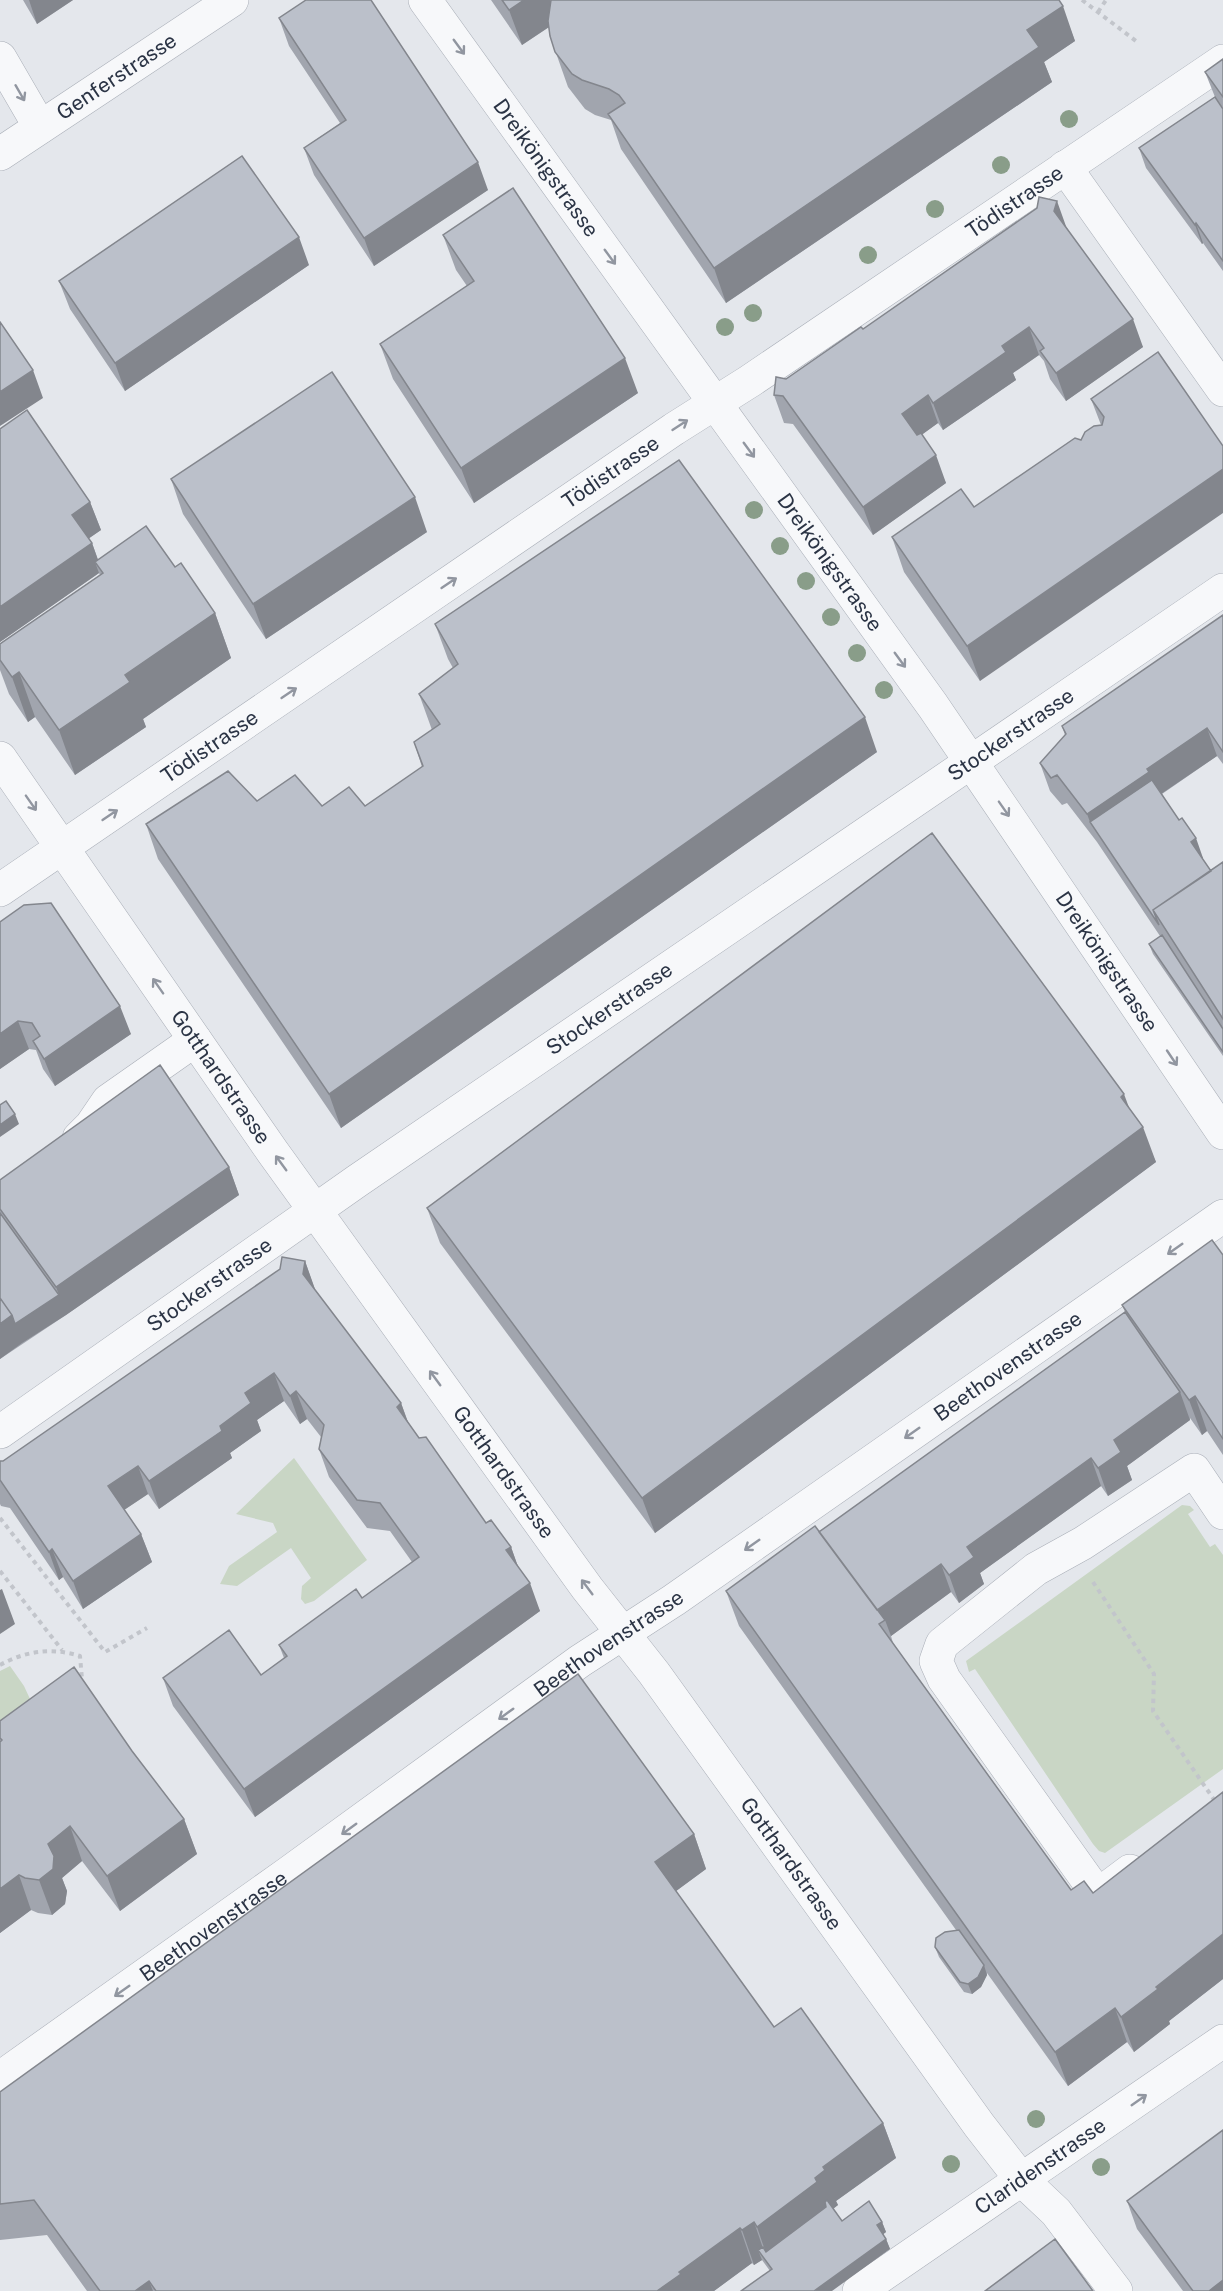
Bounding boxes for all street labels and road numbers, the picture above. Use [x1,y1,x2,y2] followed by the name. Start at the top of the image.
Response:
[52,27,181,125] street label: Genferstrasse
[488,94,604,242] street label: Dreikönigstrasse
[961,160,1068,243] street label: Tödistrasse
[557,430,664,514] street label: Tödistrasse
[772,488,888,636] street label: Dreikönigstrasse
[943,683,1078,786] street label: Stockerstrasse
[156,704,263,788] street label: Tödistrasse
[1051,887,1164,1036] street label: Dreikönigstrasse
[541,957,677,1060] street label: Stockerstrasse
[166,1005,276,1149] street label: Gotthardstrasse
[142,1232,277,1337] street label: Stockerstrasse
[929,1306,1086,1426] street label: Beethovenstrasse
[448,1401,560,1543] street label: Gotthardstrasse
[529,1584,688,1702] street label: Beethovenstrasse
[736,1792,848,1935] street label: Gotthardstrasse
[135,1865,292,1987] street label: Beethovenstrasse
[970,2112,1110,2220] street label: Claridenstrasse

